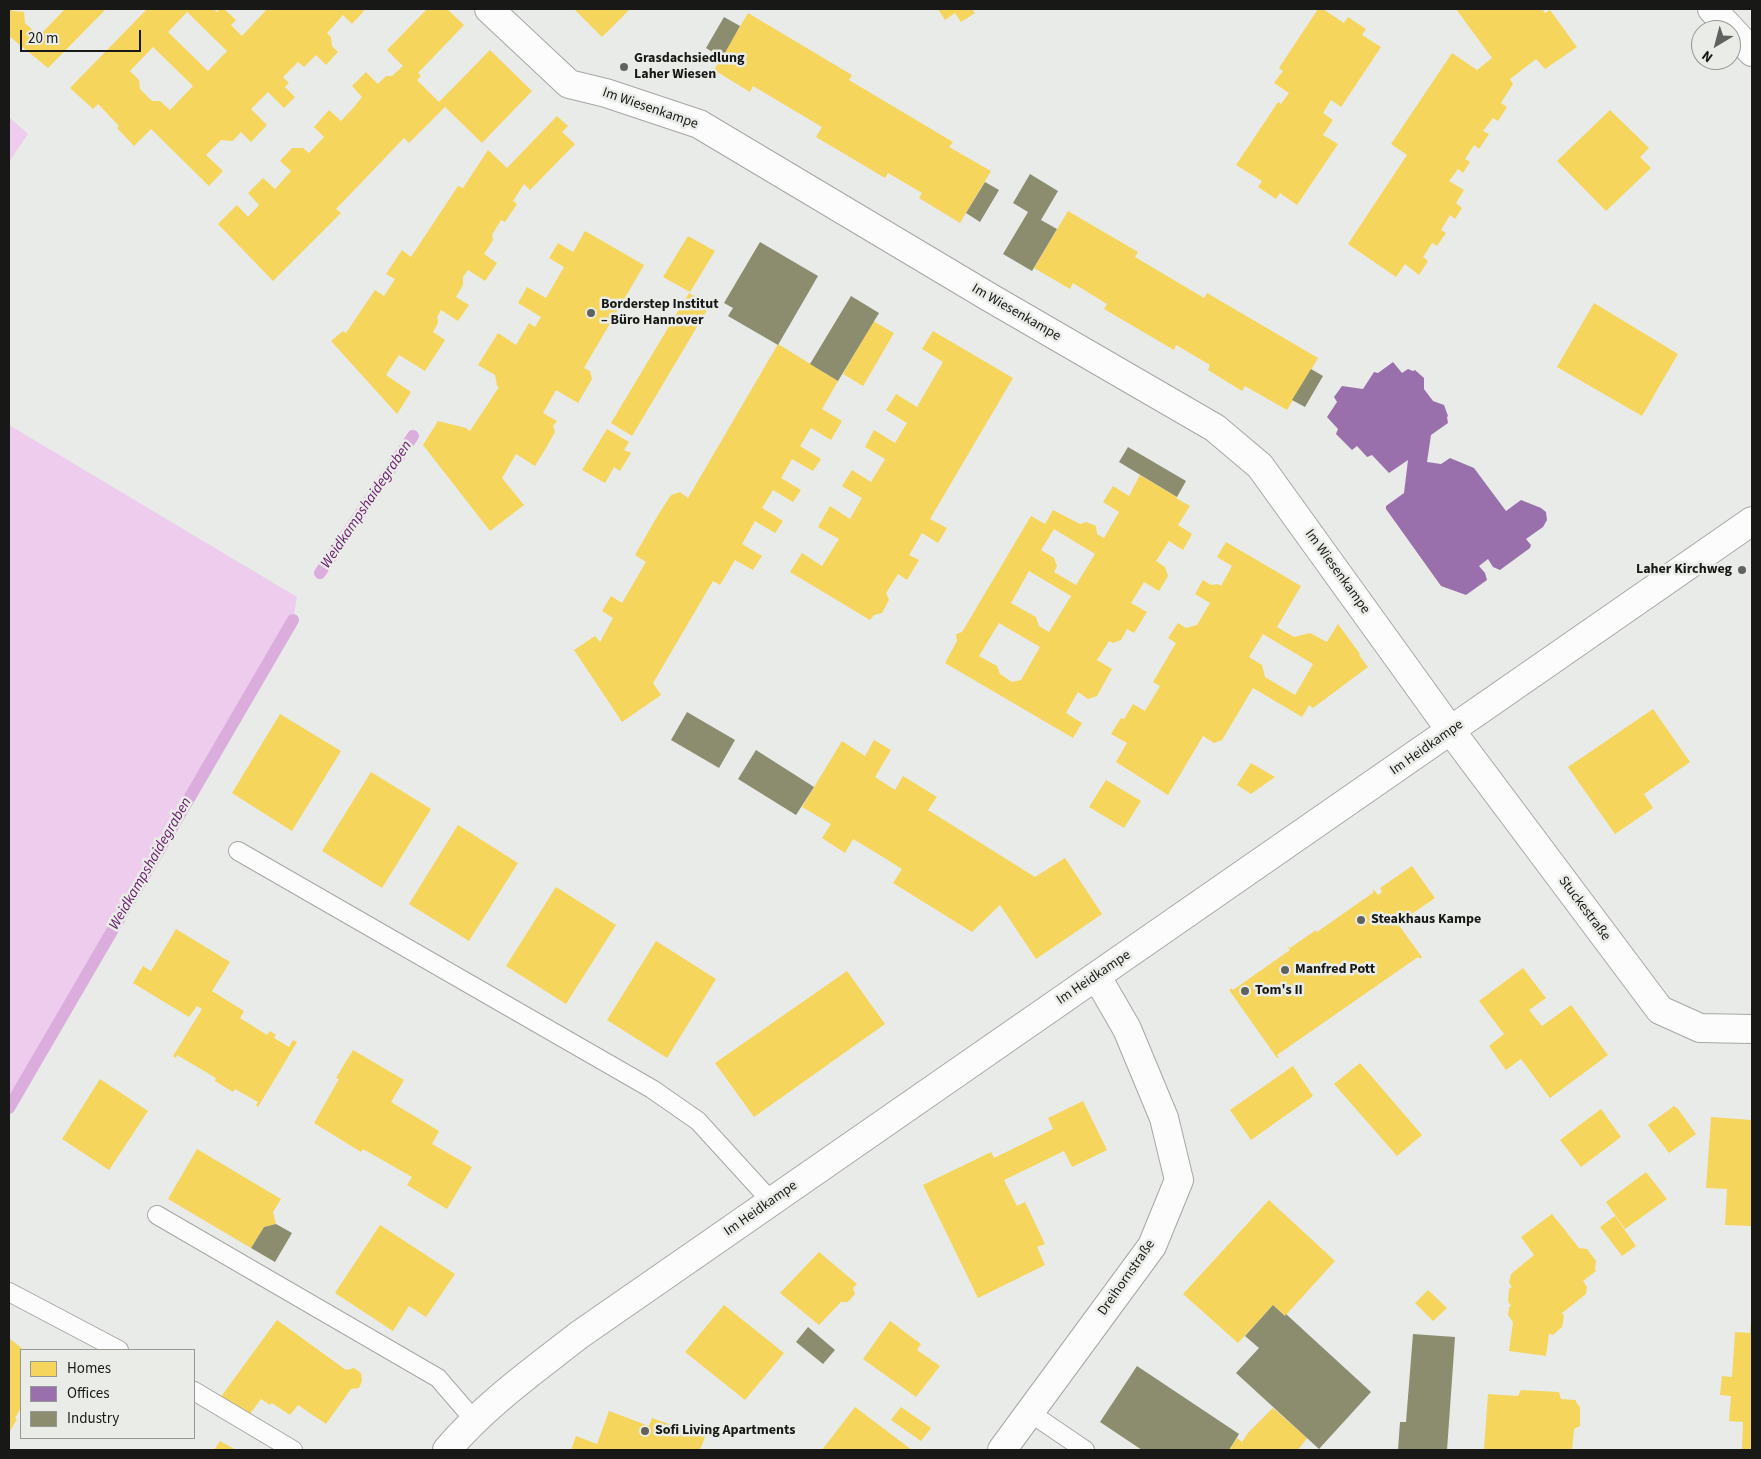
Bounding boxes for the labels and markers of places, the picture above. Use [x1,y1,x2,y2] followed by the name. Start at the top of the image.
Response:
[634,51,744,84] place label: Grasdachsiedlung Laher Wiesen
[618,61,630,73] marker: Grasdachsiedlung Laher Wiesen
[601,297,719,330] place label: Borderstep Institut – Büro Hannover
[585,307,597,319] marker: Borderstep Institut – Büro Hannover
[1636,562,1732,578] place label: Laher Kirchweg
[1736,564,1748,576] marker: Laher Kirchweg
[1371,912,1481,928] place label: Steakhaus Kampe
[1355,914,1367,926] marker: Steakhaus Kampe
[1295,962,1375,978] place label: Manfred Pott
[1279,964,1291,976] marker: Manfred Pott
[1255,983,1303,999] place label: Tom's II
[1239,985,1251,997] marker: Tom's II
[655,1423,795,1439] place label: Sofi Living Apartments
[639,1425,651,1437] marker: Sofi Living Apartments

